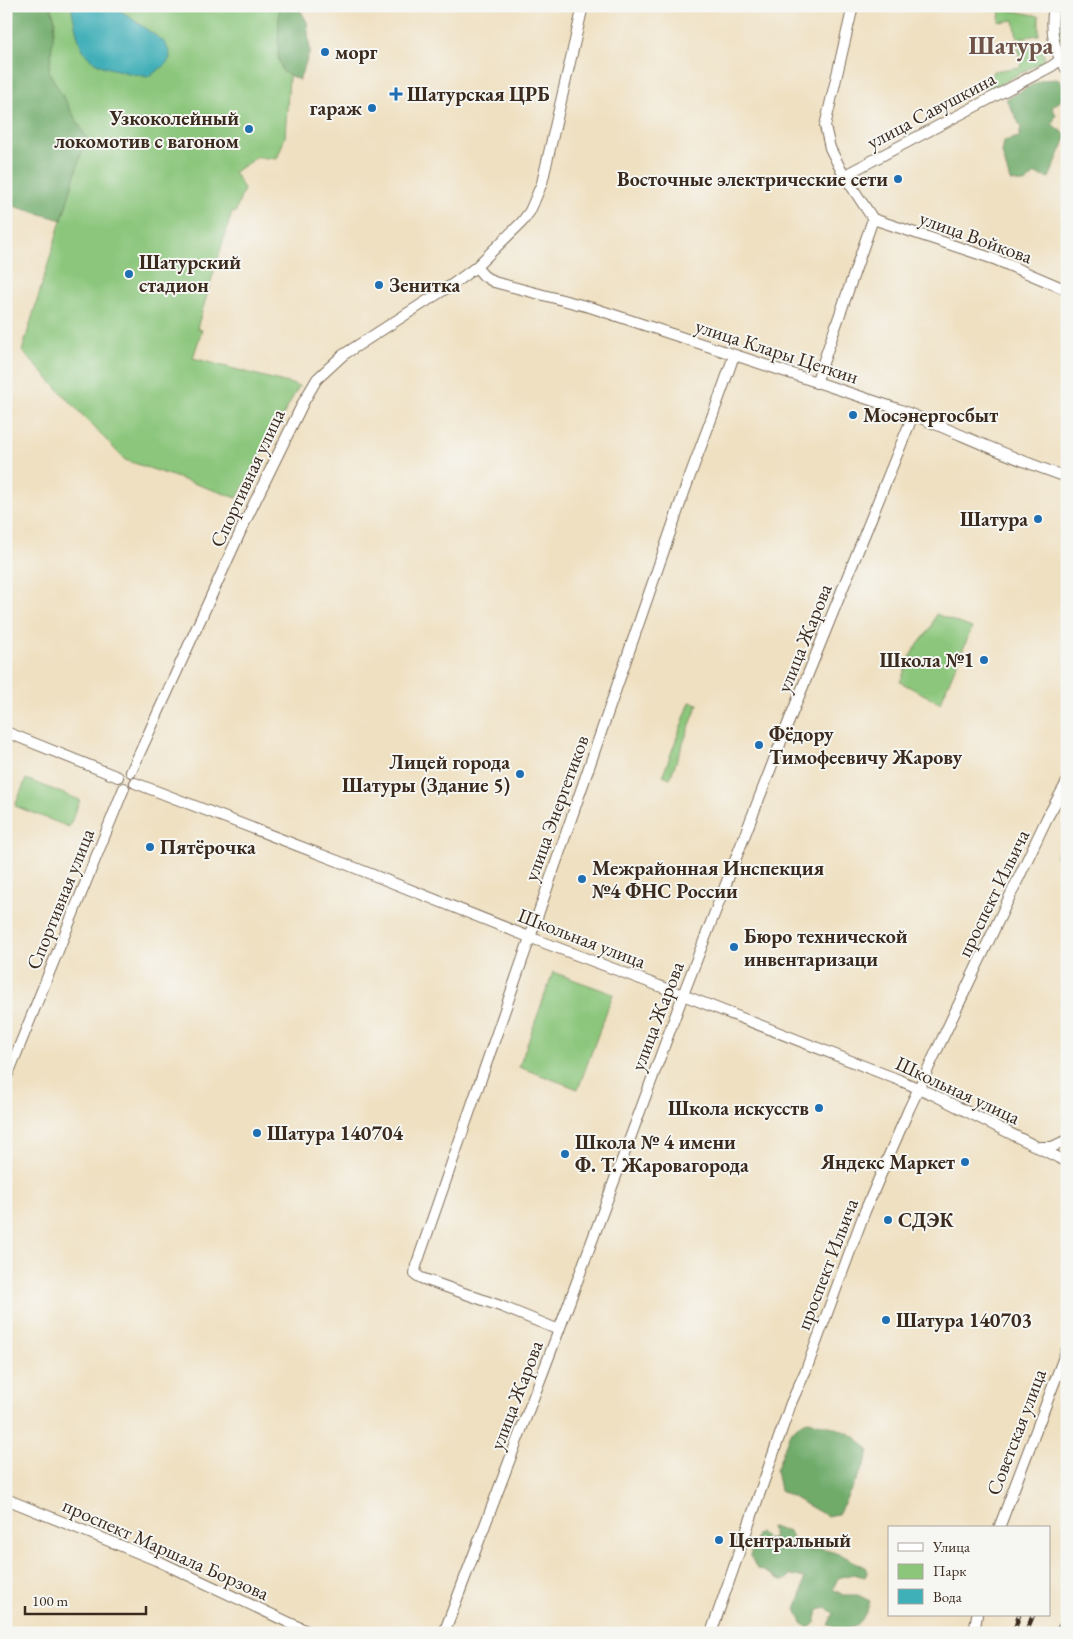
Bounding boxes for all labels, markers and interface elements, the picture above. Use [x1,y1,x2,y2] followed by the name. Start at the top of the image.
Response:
[969,29,1055,62] district label: Шатура
[335,39,378,65] place label: морг
[319,46,331,58] marker: морг
[862,65,1000,155] street label: улица Савушкина
[407,81,550,107] place label: Шатурская ЦРБ
[389,87,403,101] marker: Шатурская ЦРБ
[310,95,362,121] place label: гараж
[366,102,378,114] marker: гараж
[54,105,240,154] place label: Узкоколейный локомотив с вагоном
[243,123,255,135] marker: Узкоколейный локомотив с вагоном
[617,166,888,192] place label: Восточные электрические сети
[892,173,904,185] marker: Восточные электрические сети
[916,205,1036,269] street label: улица Войкова
[139,249,241,298] place label: Шатурский стадион
[123,268,135,280] marker: Шатурский стадион
[389,272,461,298] place label: Зенитка
[373,279,385,291] marker: Зенитка
[692,312,862,390] street label: улица Клары Цеткин
[863,402,998,428] place label: Мосэнергосбыт
[204,405,290,551] street label: Спортивная улица
[847,409,859,421] marker: Мосэнергосбыт
[960,506,1028,532] place label: Шатура
[1032,513,1044,525] marker: Шатура
[770,580,838,696] street label: улица Жарова
[880,647,974,673] place label: Школа №1
[978,654,990,666] marker: Школа №1
[769,721,963,770] place label: Фёдору Тимофеевичу Жарову
[518,731,594,885] street label: улица Энергетиков
[753,739,765,751] marker: Фёдору Тимофеевичу Жарову
[342,749,510,798] place label: Лицей города Шатуры (Здание 5)
[514,768,526,780] marker: Лицей города Шатуры (Здание 5)
[20,825,100,973] street label: Спортивная улица
[951,825,1035,961] street label: проспект Ильича
[160,834,256,860] place label: Пятёрочка
[144,841,156,853] marker: Пятёрочка
[592,855,825,904] place label: Межрайонная Инспекция №4 ФНС России
[576,873,588,885] marker: Межрайонная Инспекция №4 ФНС России
[514,902,650,974] street label: Школьная улица
[744,923,908,972] place label: Бюро технической инвентаризаци
[728,941,740,953] marker: Бюро технической инвентаризаци
[624,958,690,1074] street label: улица Жарова
[891,1050,1025,1130] street label: Школьная улица
[668,1095,809,1121] place label: Школа искусств
[813,1102,825,1114] marker: Школа искусств
[267,1120,404,1146] place label: Шатура 140704
[251,1127,263,1139] marker: Шатура 140704
[575,1129,749,1178] place label: Школа № 4 имени Ф. Т. Жаровагорода
[559,1148,571,1160] marker: Школа № 4 имени Ф. Т. Жаровагорода
[820,1149,955,1175] place label: Яндекс Маркет
[959,1156,971,1168] marker: Яндекс Маркет
[790,1195,864,1333] street label: проспект Ильича
[898,1207,954,1233] place label: СДЭК
[882,1214,894,1226] marker: СДЭК
[896,1307,1032,1333] place label: Шатура 140703
[880,1314,892,1326] marker: Шатура 140703
[483,1337,549,1453] street label: улица Жарова
[980,1365,1052,1499] street label: Советская улица
[59,1492,273,1606] street label: проспект Маршала Борзова
[888,1526,1050,1616] legend
[729,1527,851,1553] place label: Центральный
[713,1534,725,1546] marker: Центральный
[932,1537,970,1556] text: Улица
[933,1561,966,1580] text: Парк
[25,1584,146,1616] scale bar
[933,1587,962,1606] text: Вода
[32,1591,69,1610] text: 100 m

